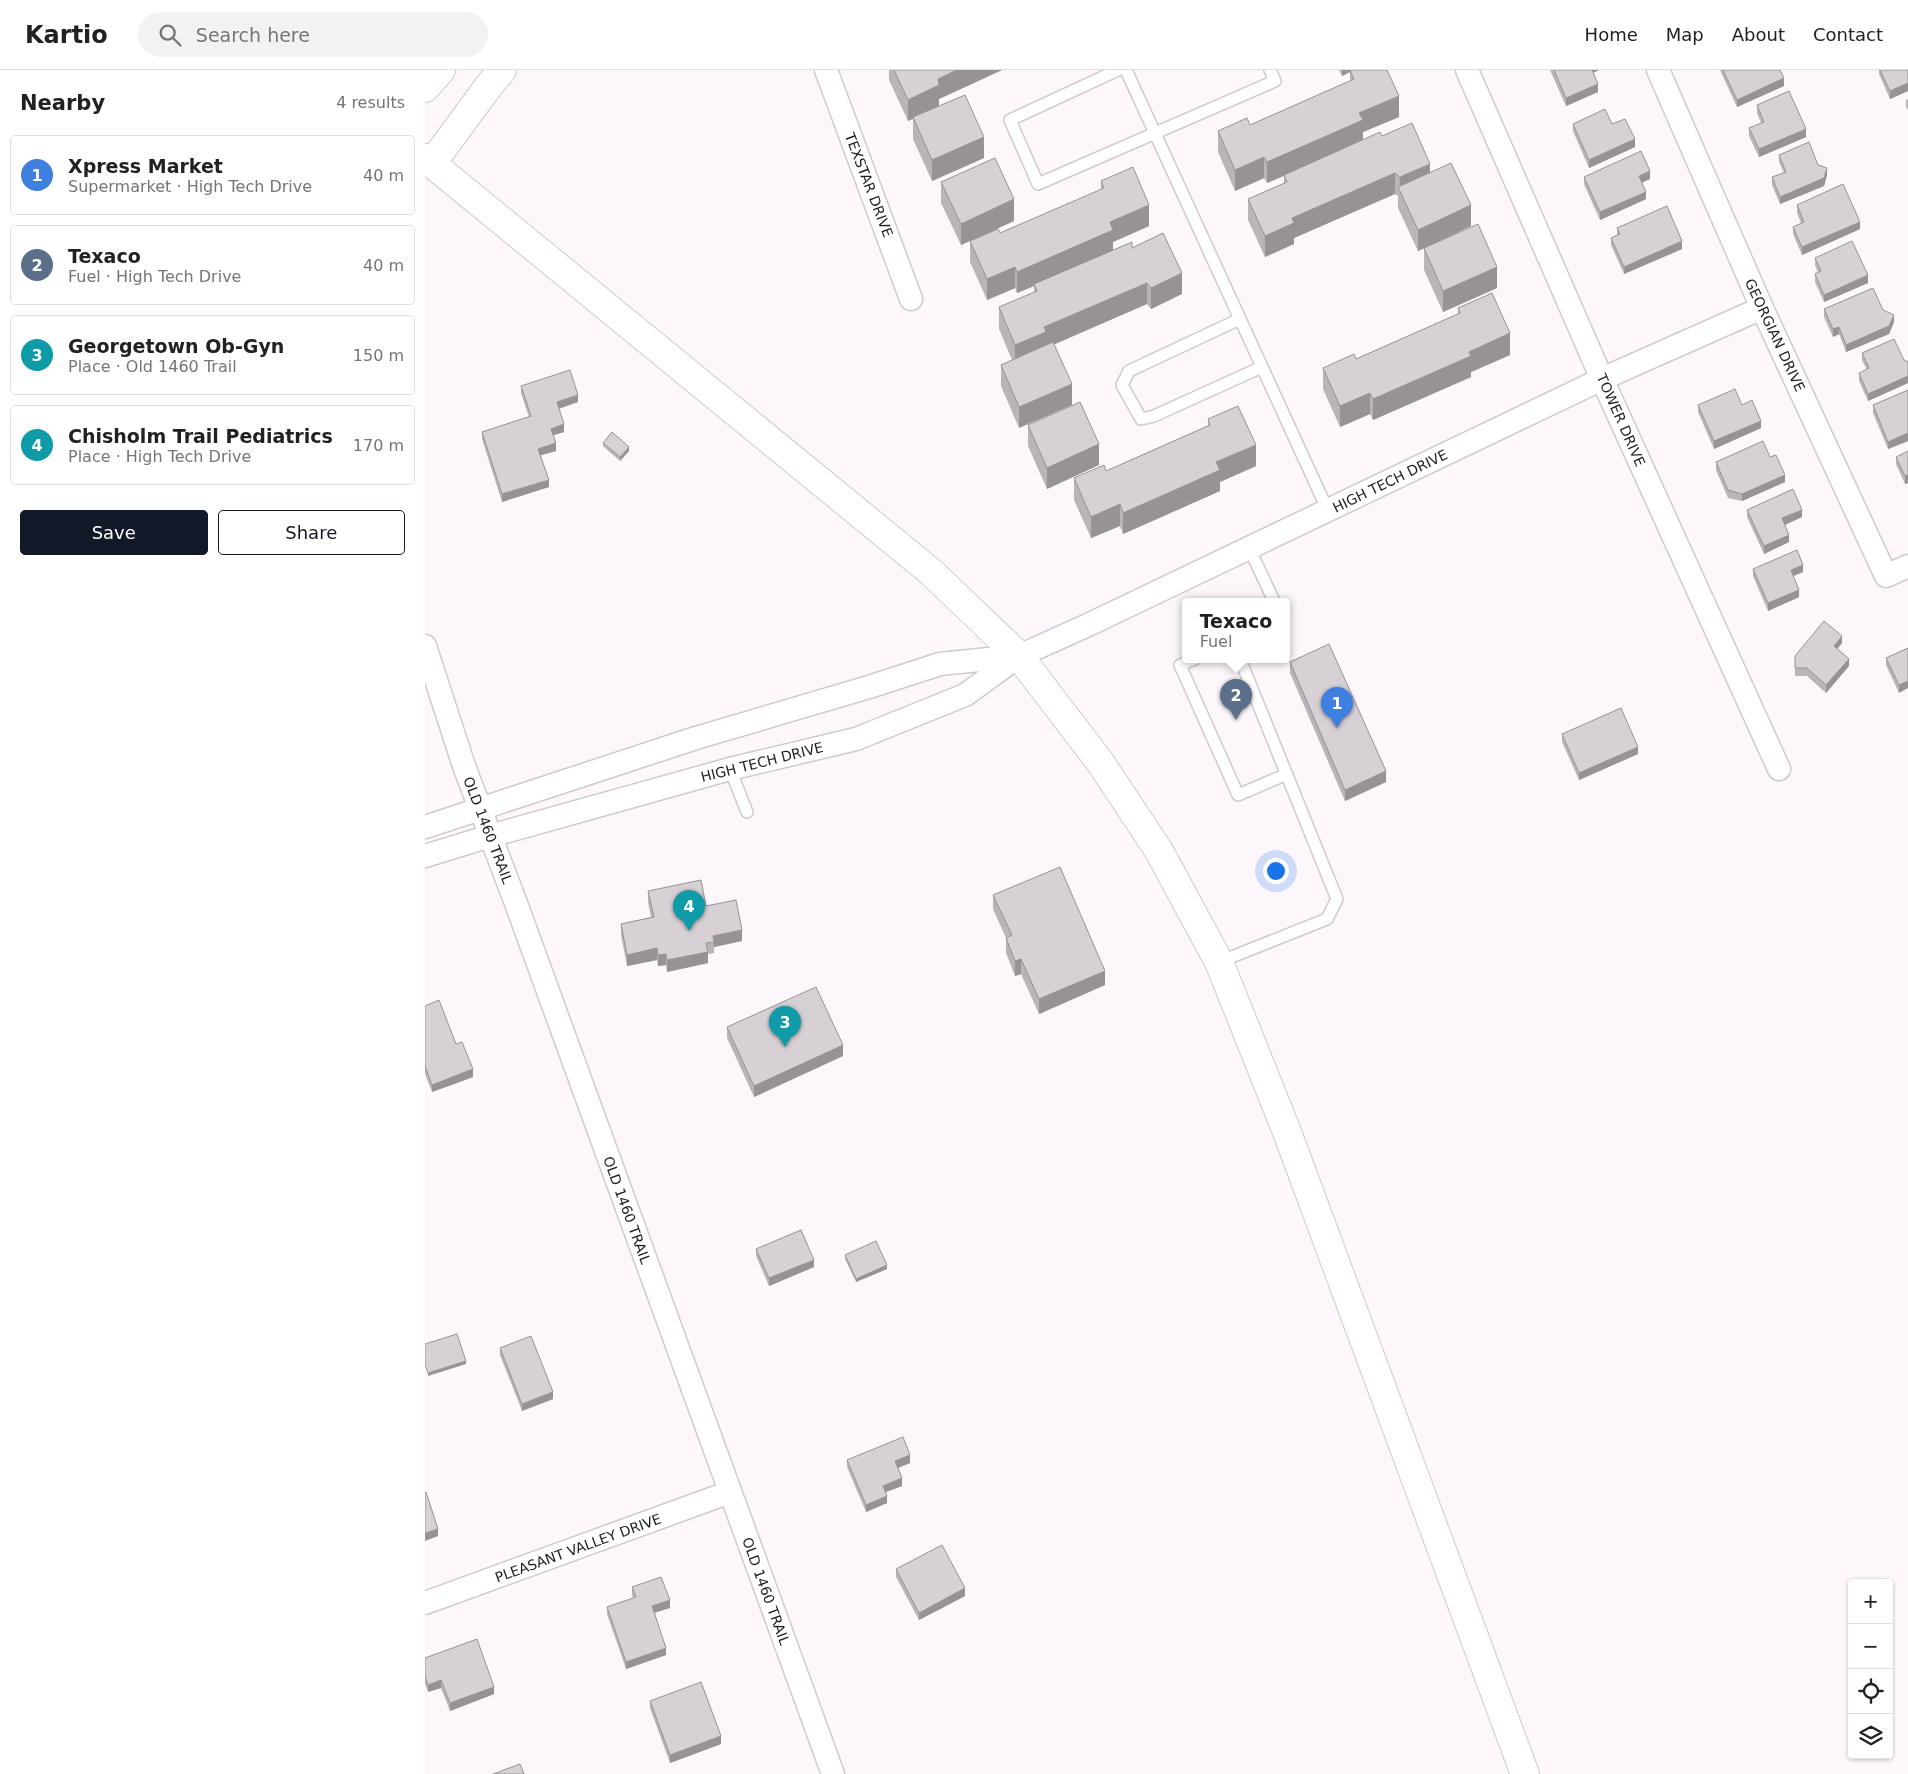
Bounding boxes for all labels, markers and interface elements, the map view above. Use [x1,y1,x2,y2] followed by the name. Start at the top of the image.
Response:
[138,12,488,57] search box
[25,21,108,49] text: Kartio
[156,21,184,49] icon: search
[196,24,310,46] text: Search here
[1585,24,1638,45] text: Home
[1666,24,1704,45] text: Map
[1732,24,1785,45] text: About
[1813,24,1883,45] text: Contact
[20,91,105,115] text: Nearby
[336,93,405,112] text: 4 results
[841,130,896,239] street label: TEXSTAR DRIVE
[68,155,223,177] text: Xpress Market
[31,166,43,185] text: 1
[363,166,404,185] text: 40 m
[68,177,312,196] text: Supermarket · High Tech Drive
[68,245,141,267] text: Texaco
[31,256,43,275] text: 2
[363,256,404,275] text: 40 m
[68,267,241,286] text: Fuel · High Tech Drive
[1742,276,1808,394] street label: GEORGIAN DRIVE
[68,335,284,357] text: Georgetown Ob-Gyn
[31,346,43,365] text: 3
[353,346,404,365] text: 150 m
[68,357,237,376] text: Place · Old 1460 Trail
[1593,370,1649,469] street label: TOWER DRIVE
[68,425,333,447] text: Chisholm Trail Pediatrics
[31,436,43,455] text: 4
[353,436,404,455] text: 170 m
[1330,446,1450,516] street label: HIGH TECH DRIVE
[68,447,251,466] text: Place · High Tech Drive
[20,510,208,555] button: Save
[218,510,405,555] button: Share
[1182,598,1290,663] popup
[1200,610,1272,632] text: Texaco
[1200,632,1232,651] text: Fuel
[1220,679,1252,720] pin: 2
[1321,687,1353,728] pin: 1
[699,739,825,785] street label: HIGH TECH DRIVE
[460,774,516,886] street label: OLD 1460 TRAIL
[1263,858,1289,884] your location
[673,890,705,931] pin: 4
[769,1006,801,1047] pin: 3
[600,1154,654,1266] street label: OLD 1460 TRAIL
[493,1510,663,1586] street label: PLEASANT VALLEY DRIVE
[739,1535,793,1647] street label: OLD 1460 TRAIL
[1848,1579,1893,1759] map controls
[1848,1579,1893,1624] button: +
[1848,1624,1893,1669] button: −
[1848,1669,1893,1714] button: locate
[1848,1714,1893,1759] button: layers

